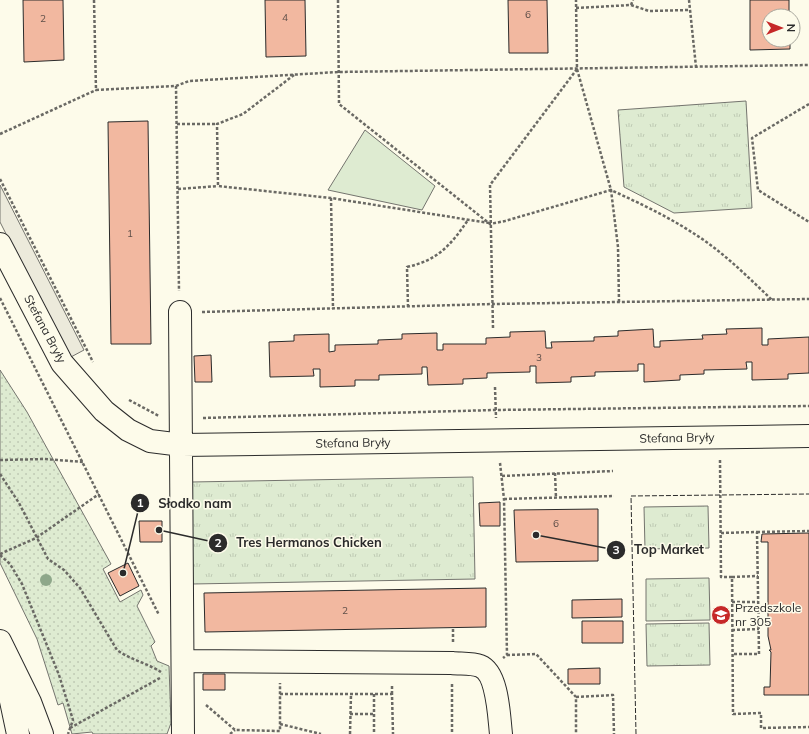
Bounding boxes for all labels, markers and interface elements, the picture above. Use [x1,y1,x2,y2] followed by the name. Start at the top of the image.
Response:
[525,8,531,21] house number: 6
[761,8,801,48] north arrow
[282,11,288,24] house number: 4
[40,12,46,25] house number: 2
[784,24,798,32] text: N
[127,227,133,240] house number: 1
[21,292,70,366] street label: Stefana Bryły
[536,351,542,364] house number: 3
[639,429,715,446] street label: Stefana Bryły
[315,434,391,451] street label: Stefana Bryły
[130,491,239,516] callout: Słodko nam
[136,495,144,510] text: 1
[158,495,232,511] text: Słodko nam
[553,517,559,530] house number: 6
[208,530,390,555] callout: Tres Hermanos Chicken
[236,534,382,550] text: Tres Hermanos Chicken
[214,535,222,550] text: 2
[606,537,712,562] callout: Top Market
[634,541,704,557] text: Top Market
[612,542,620,557] text: 3
[735,600,801,629] place label: Przedszkole nr 305
[342,604,348,617] house number: 2
[710,604,732,626] school or university icon: Przedszkole nr 305

